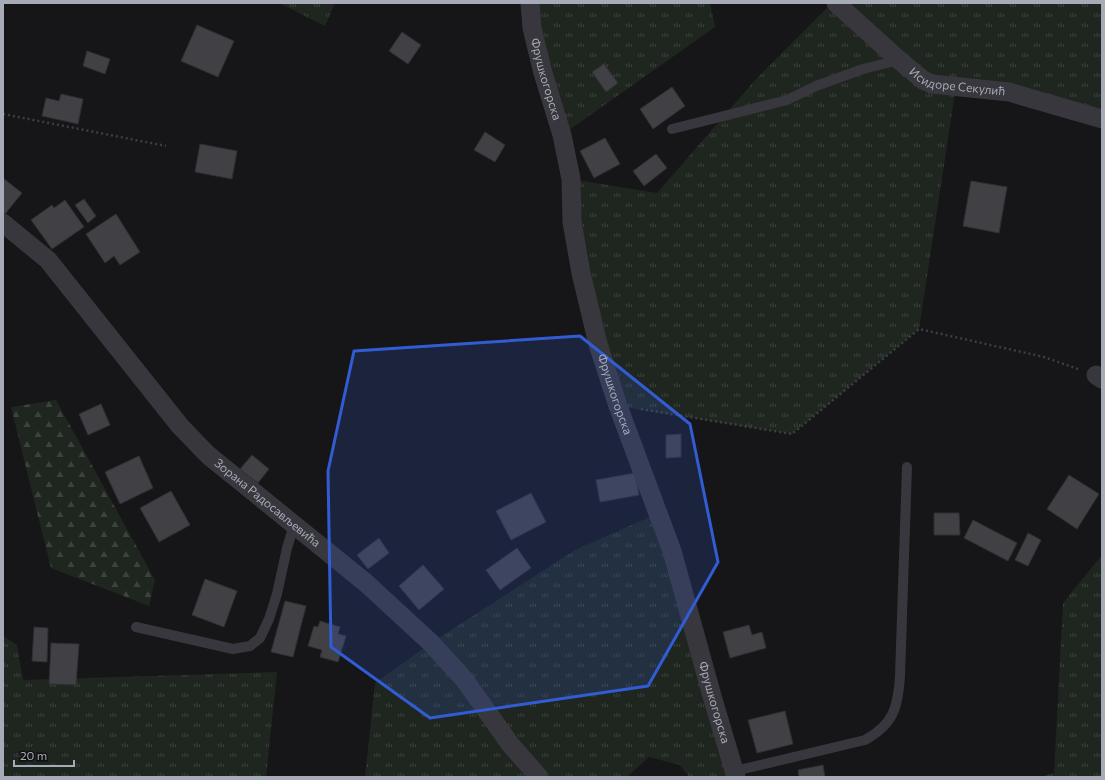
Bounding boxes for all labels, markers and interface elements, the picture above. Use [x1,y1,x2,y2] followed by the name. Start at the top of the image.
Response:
[529,36,565,122] street label: Фрушкогорска
[907,64,1006,98] street label: Исидоре Секулић
[596,352,636,436] street label: Фрушкогорска
[212,455,324,549] street label: Зорана Радосављевића
[697,660,734,745] street label: Фрушкогорска
[14,742,74,768] scale bar
[20,748,47,762] text: 20 m

